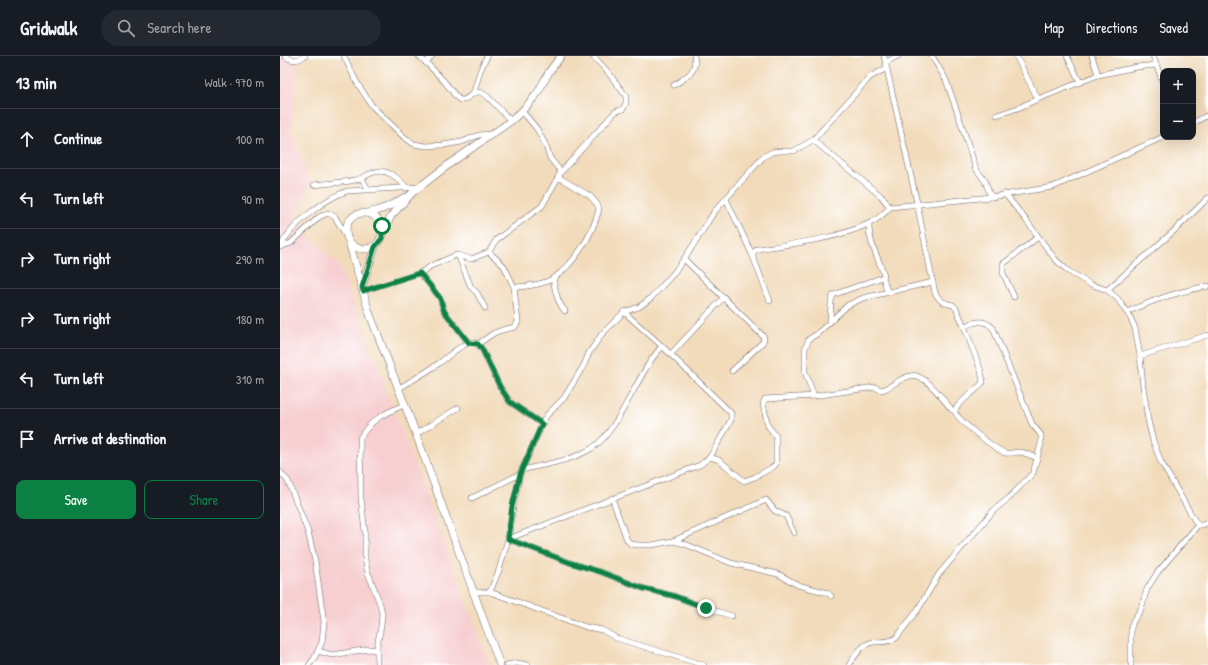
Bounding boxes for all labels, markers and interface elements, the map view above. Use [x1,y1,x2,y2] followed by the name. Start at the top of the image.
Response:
[101,10,381,46] search box
[20,15,77,41] text: Gridwalk
[115,17,137,39] icon: search
[147,17,211,38] text: Search here
[1044,18,1064,37] text: Map
[1086,18,1137,37] text: Directions
[1159,18,1188,37] text: Saved
[1160,68,1196,140] map controls
[1160,68,1196,104] button: +
[16,71,57,94] text: 13 min
[205,73,264,91] text: Walk · 970 m
[1160,104,1196,140] button: −
[16,128,38,150] icon: ahead
[54,128,102,149] text: Continue
[236,130,264,148] text: 100 m
[16,188,38,210] icon: left
[54,188,104,209] text: Turn left
[242,190,264,208] text: 90 m
[373,217,391,235] route start
[16,248,38,270] icon: right
[54,248,110,269] text: Turn right
[235,250,264,268] text: 290 m
[16,308,38,330] icon: right
[54,308,110,329] text: Turn right
[236,310,264,328] text: 180 m
[16,368,38,390] icon: left
[54,368,104,389] text: Turn left
[236,370,264,388] text: 310 m
[16,428,38,450] icon: arrive
[54,428,166,449] text: Arrive at destination
[16,480,136,519] button: Save
[144,480,264,519] button: Share
[697,599,715,617] route end

